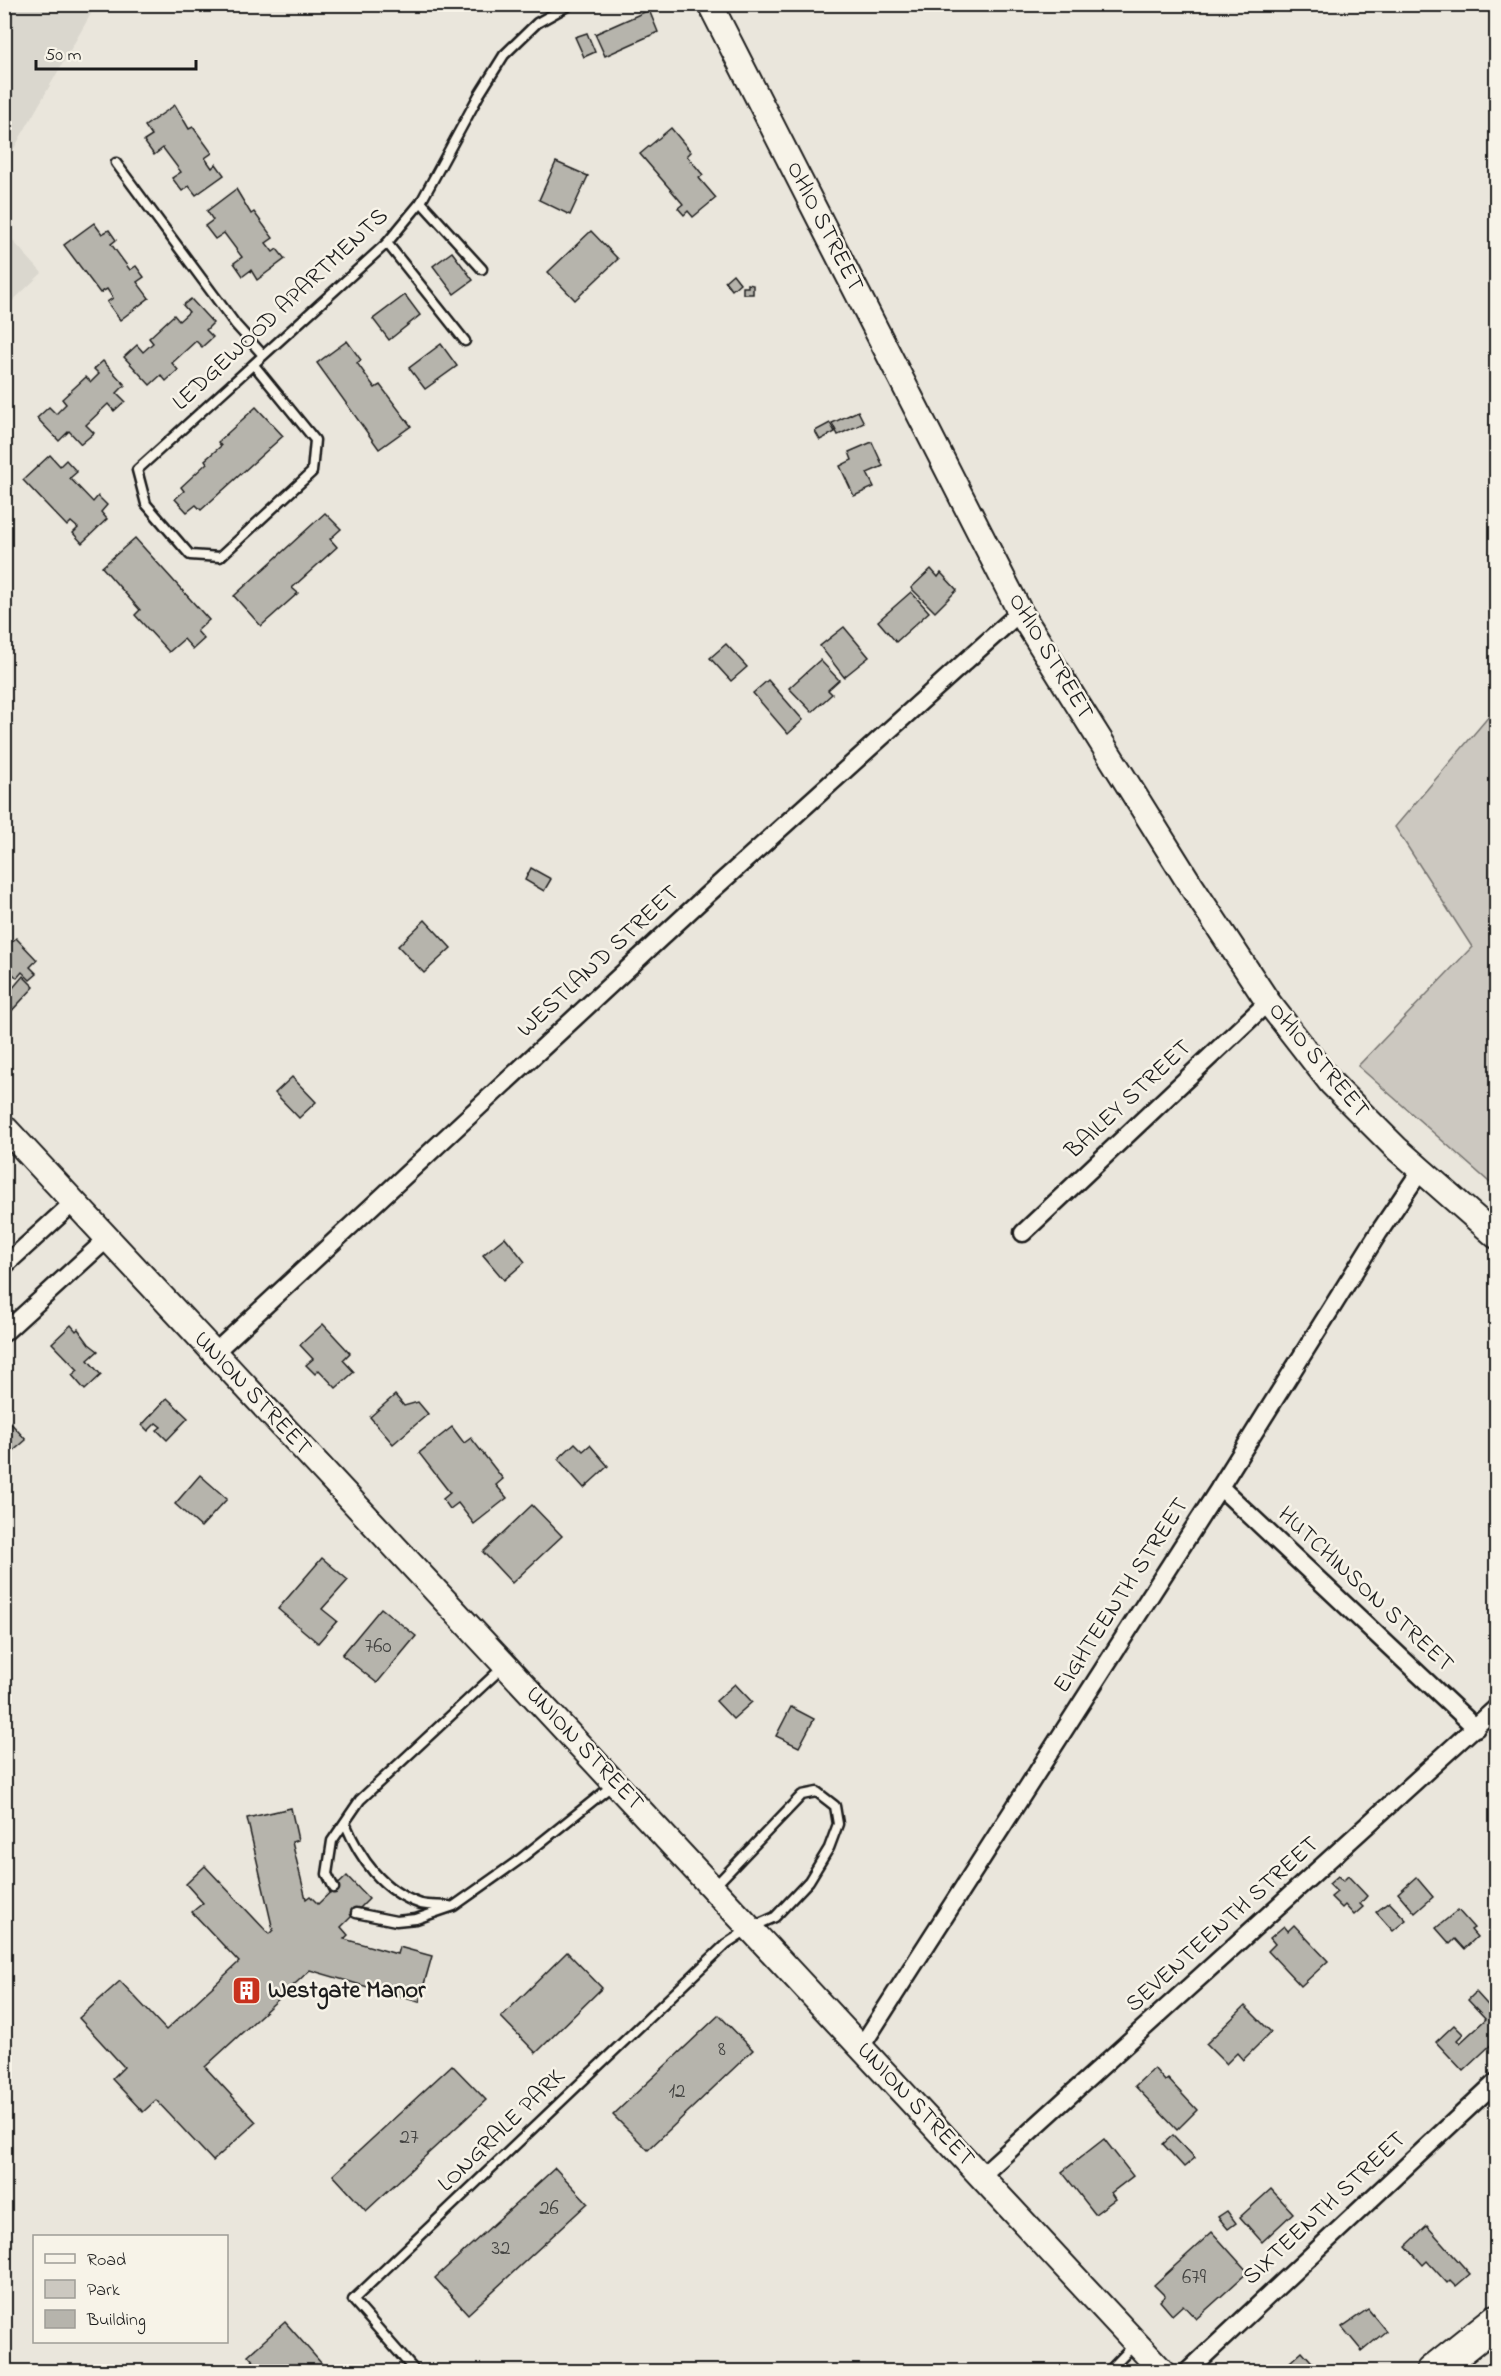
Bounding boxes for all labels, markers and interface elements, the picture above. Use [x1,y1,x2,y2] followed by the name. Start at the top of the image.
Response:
[36,33,196,71] scale bar
[45,43,82,69] text: 50 m
[776,156,872,299] street label: OHIO STREET
[165,200,397,420] street label: LEDGEWOOD APARTMENTS
[998,587,1102,727] street label: OHIO STREET
[510,877,688,1047] street label: WESTLAND STREET
[1259,995,1377,1127] street label: OHIO STREET
[1057,1032,1200,1169] street label: BAILEY STREET
[185,1323,320,1465] street label: UNION STREET
[1045,1491,1199,1701] street label: EIGHTEENTH STREET
[1269,1499,1461,1682] street label: HUTCHINSON STREET
[365,1632,391,1662] house number: 760
[517,1678,652,1820] street label: UNION STREET
[1118,1828,1328,2022] street label: SEVENTEENTH STREET
[268,1974,426,2010] place label: Westgate Manor
[231,1975,263,2007] building icon: Westgate Manor
[848,2034,983,2176] street label: UNION STREET
[718,2035,726,2065] house number: 8
[430,2061,574,2201] street label: LONGRALE PARK
[668,2077,686,2107] house number: 12
[399,2123,419,2153] house number: 27
[1235,2123,1415,2294] street label: SIXTEENTH STREET
[539,2194,559,2224] house number: 26
[491,2234,511,2264] house number: 32
[33,2235,228,2343] legend
[87,2248,126,2274] text: Road
[1182,2263,1207,2293] house number: 679
[87,2278,120,2304] text: Park
[86,2308,146,2335] text: Building

